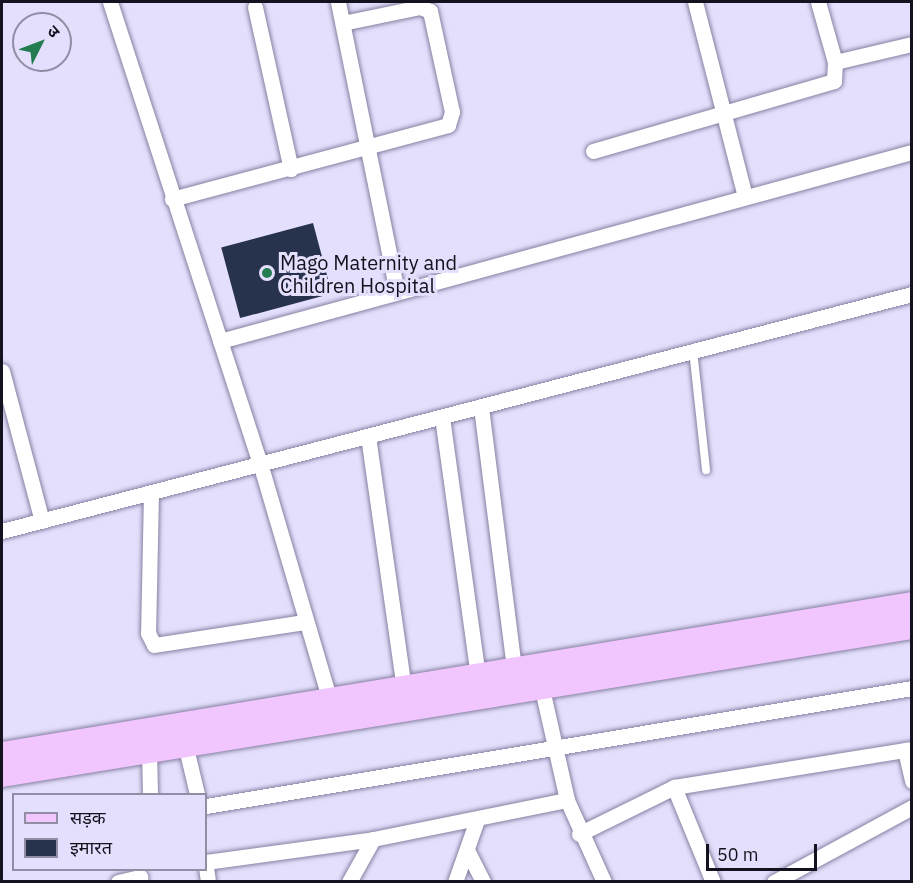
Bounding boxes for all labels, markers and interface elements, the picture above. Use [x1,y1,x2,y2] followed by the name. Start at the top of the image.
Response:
[12,12,72,72] north arrow
[43,21,64,41] text: उ
[280,250,457,297] place label: Mago Maternity and Children Hospital
[258,264,276,282] marker: Mago Maternity and Children Hospital
[12,793,207,871] legend
[70,806,106,829] text: सड़क
[709,832,820,870] scale bar
[70,836,112,859] text: इमारत
[717,843,759,866] text: 50 m

